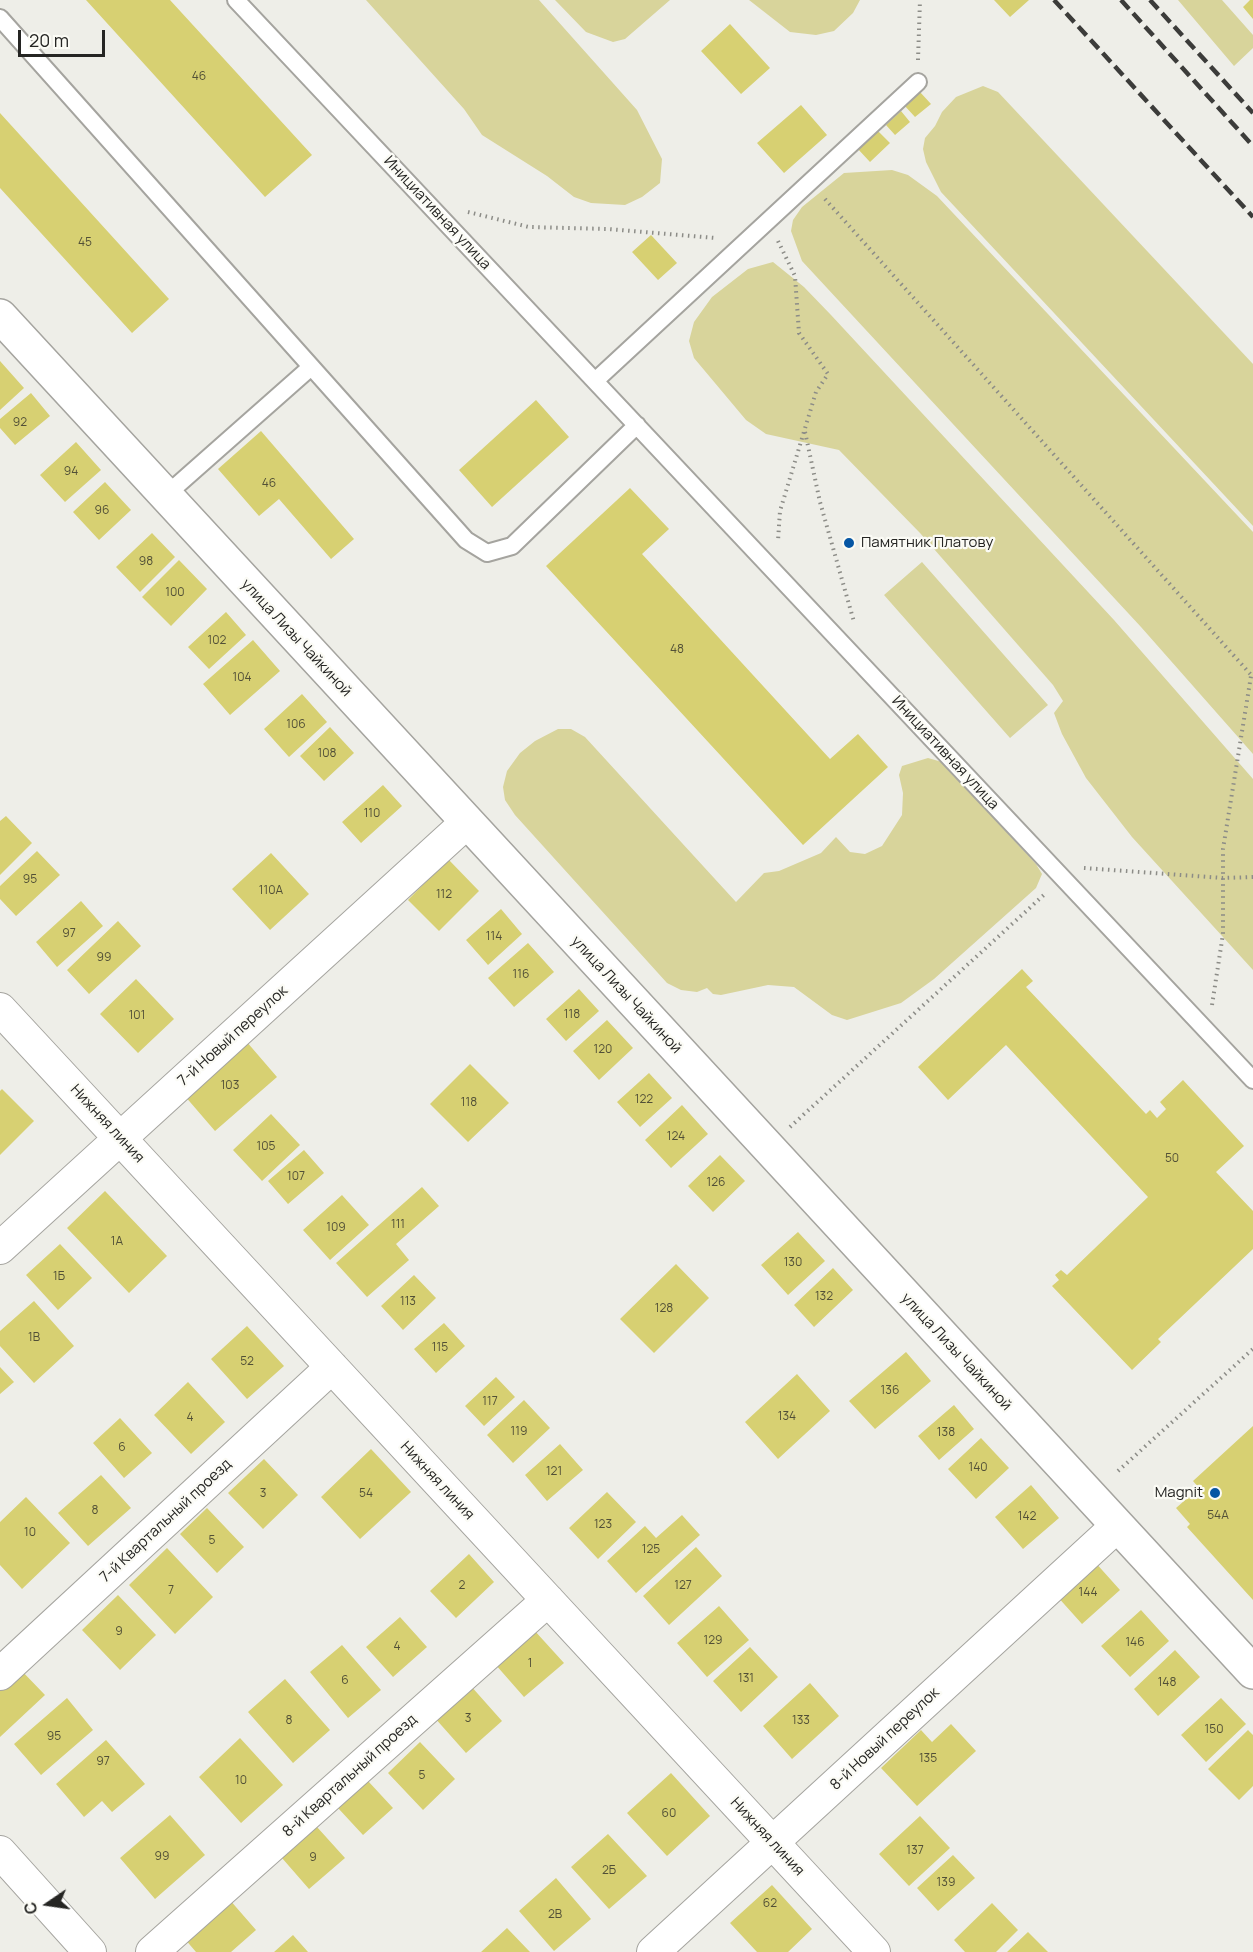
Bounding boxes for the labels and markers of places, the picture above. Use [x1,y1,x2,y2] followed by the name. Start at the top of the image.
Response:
[861,534,993,552] place label: Памятник Платову
[842,536,856,550] marker: Памятник Платову
[1155,1484,1203,1502] place label: Magnit
[1208,1486,1222,1500] marker: Magnit

